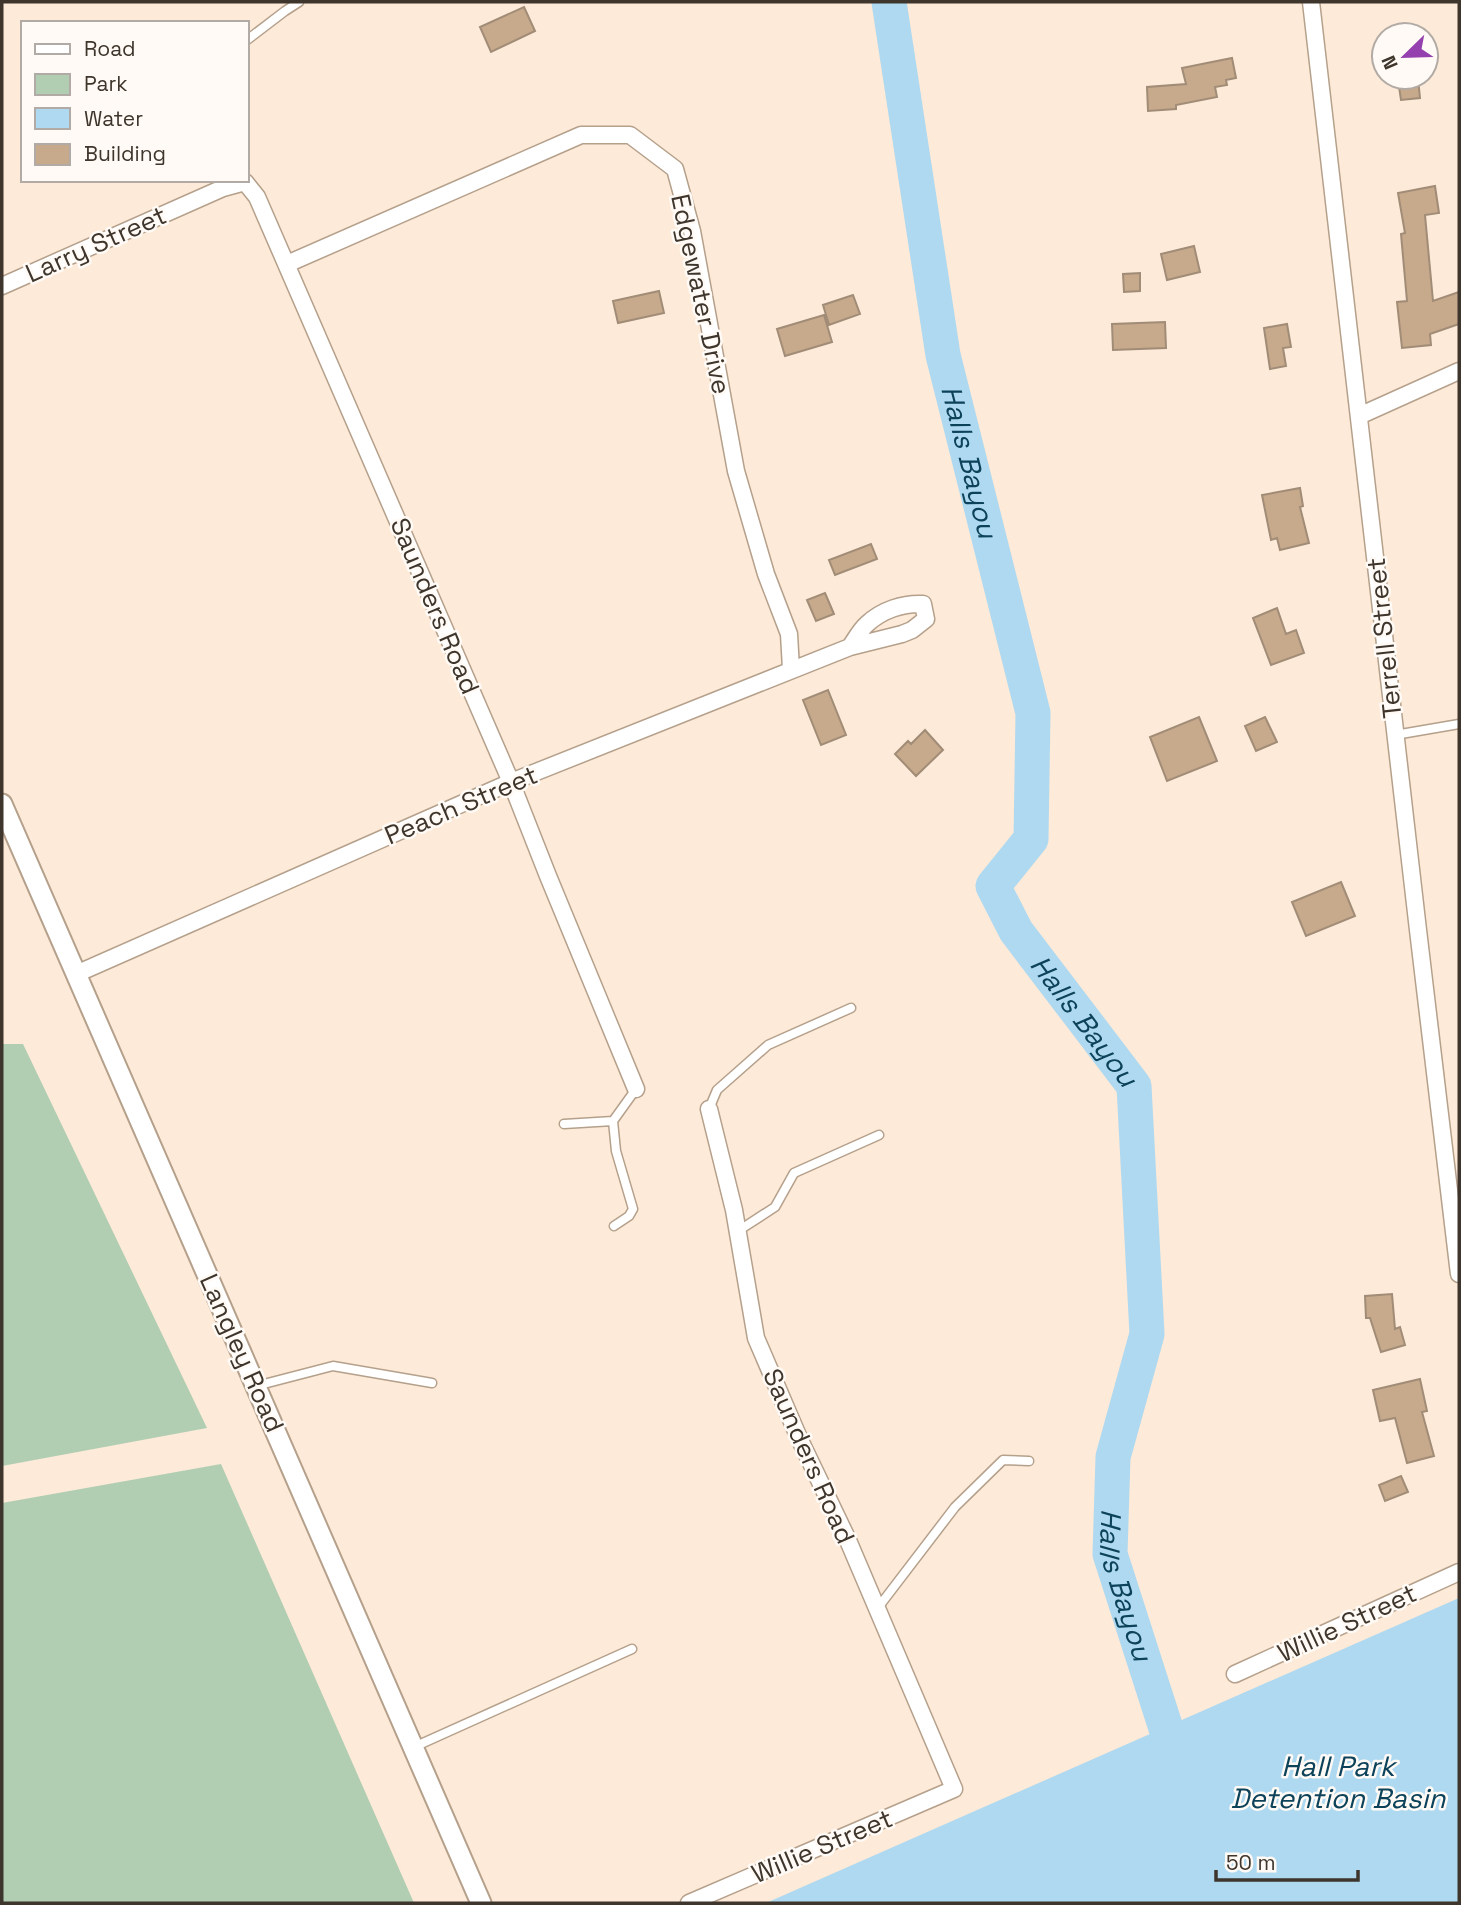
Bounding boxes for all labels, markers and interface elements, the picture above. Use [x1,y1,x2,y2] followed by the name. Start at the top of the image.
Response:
[21,21,248,182] legend
[1370,21,1440,91] north arrow
[84,35,136,62] text: Road
[1376,52,1404,73] text: N
[84,70,128,97] text: Park
[84,105,143,132] text: Water
[84,140,166,167] text: Building
[663,191,739,397] street label: Edgewater Drive
[20,198,172,290] street label: Larry Street
[933,382,1007,543] water label: Halls Bayou
[383,513,487,699] street label: Saunders Road
[1359,556,1409,720] street label: Terrell Street
[379,758,543,852] street label: Peach Street
[1023,948,1147,1095] water label: Halls Bayou
[192,1268,292,1438] street label: Langley Road
[755,1363,863,1549] street label: Saunders Road
[1092,1508,1162,1667] water label: Halls Bayou
[1272,1576,1422,1670] street label: Willie Street
[1231,1748,1446,1816] water label: Hall Park Detention Basin
[746,1801,898,1891] street label: Willie Street
[1216,1839,1358,1883] scale bar
[1226,1849,1276,1876] text: 50 m

